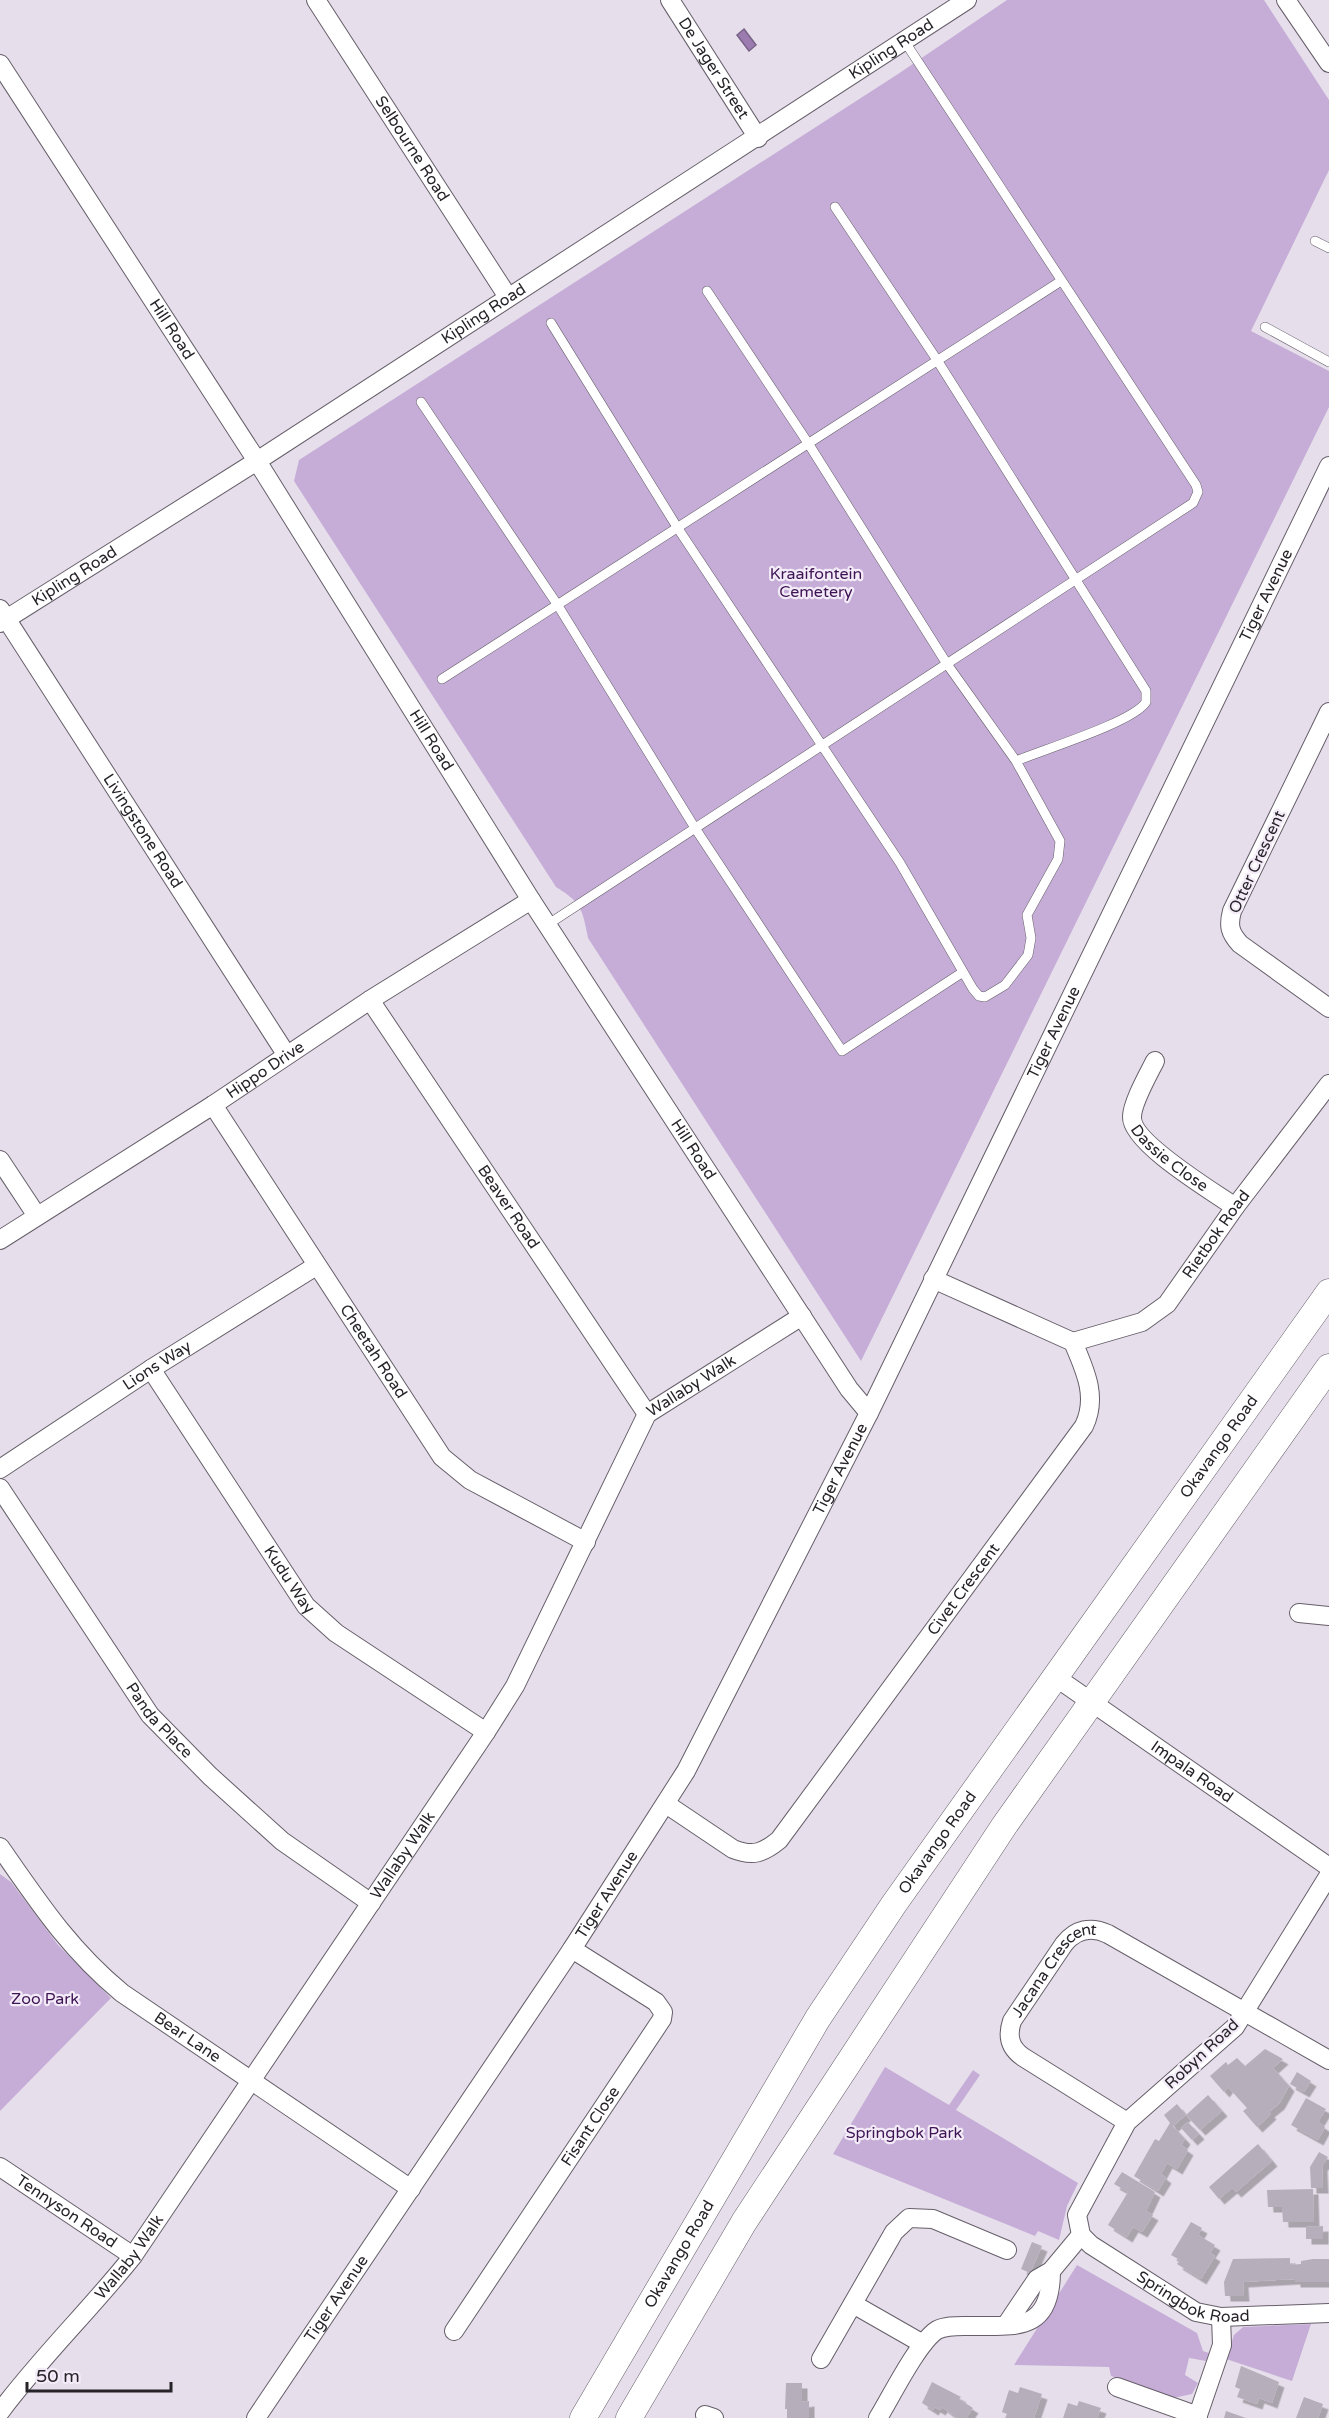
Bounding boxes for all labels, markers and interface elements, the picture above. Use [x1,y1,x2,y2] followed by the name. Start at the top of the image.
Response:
[674,14,753,123] street label: De Jager Street
[845,14,937,84] street label: Kipling Road
[371,92,454,205] street label: Selbourne Road
[437,279,530,349] street label: Kipling Road
[145,295,199,363] street label: Hill Road
[28,542,121,610] street label: Kipling Road
[1235,546,1297,645] street label: Tiger Avenue
[770,564,862,602] park label: Kraaifontein Cemetery
[405,706,458,774] street label: Hill Road
[99,770,187,892] street label: Livingstone Road
[1224,807,1290,917] street label: Otter Crescent
[1023,983,1085,1082] street label: Tiger Avenue
[222,1037,308,1103] street label: Hippo Drive
[666,1115,720,1184] street label: Hill Road
[1126,1121,1212,1196] street label: Dassie Close
[473,1161,544,1253] street label: Beaver Road
[1178,1186,1254,1282] street label: Rietbok Road
[335,1301,411,1402] street label: Cheetah Road
[119,1336,195,1395] street label: Lions Way
[643,1350,740,1422] street label: Wallaby Walk
[1176,1391,1262,1502] street label: Okavango Road
[809,1420,872,1518] street label: Tiger Avenue
[923,1539,1004,1640] street label: Civet Crescent
[259,1542,319,1619] street label: Kudu Way
[121,1679,197,1762] street label: Panda Place
[1147,1736,1237,1807] street label: Impala Road
[894,1787,981,1898] street label: Okavango Road
[366,1808,440,1903] street label: Wallaby Walk
[571,1847,642,1942] street label: Tiger Avenue
[1007,1919,1098,2021] street label: Jacana Crescent
[11,1989,79,2009] park label: Zoo Park
[150,2008,225,2067] street label: Bear Lane
[1161,2015,1243,2093] street label: Robyn Road
[557,2083,624,2170] street label: Fisant Close
[846,2123,963,2143] park label: Springbok Park
[12,2171,121,2252] street label: Tennyson Road
[640,2197,719,2312] street label: Okavango Road
[91,2211,168,2304] street label: Wallaby Walk
[300,2251,373,2346] street label: Tiger Avenue
[1133,2267,1250,2327] street label: Springbok Road
[27,2355,171,2393] scale bar
[36,2365,80,2387] text: 50 m

